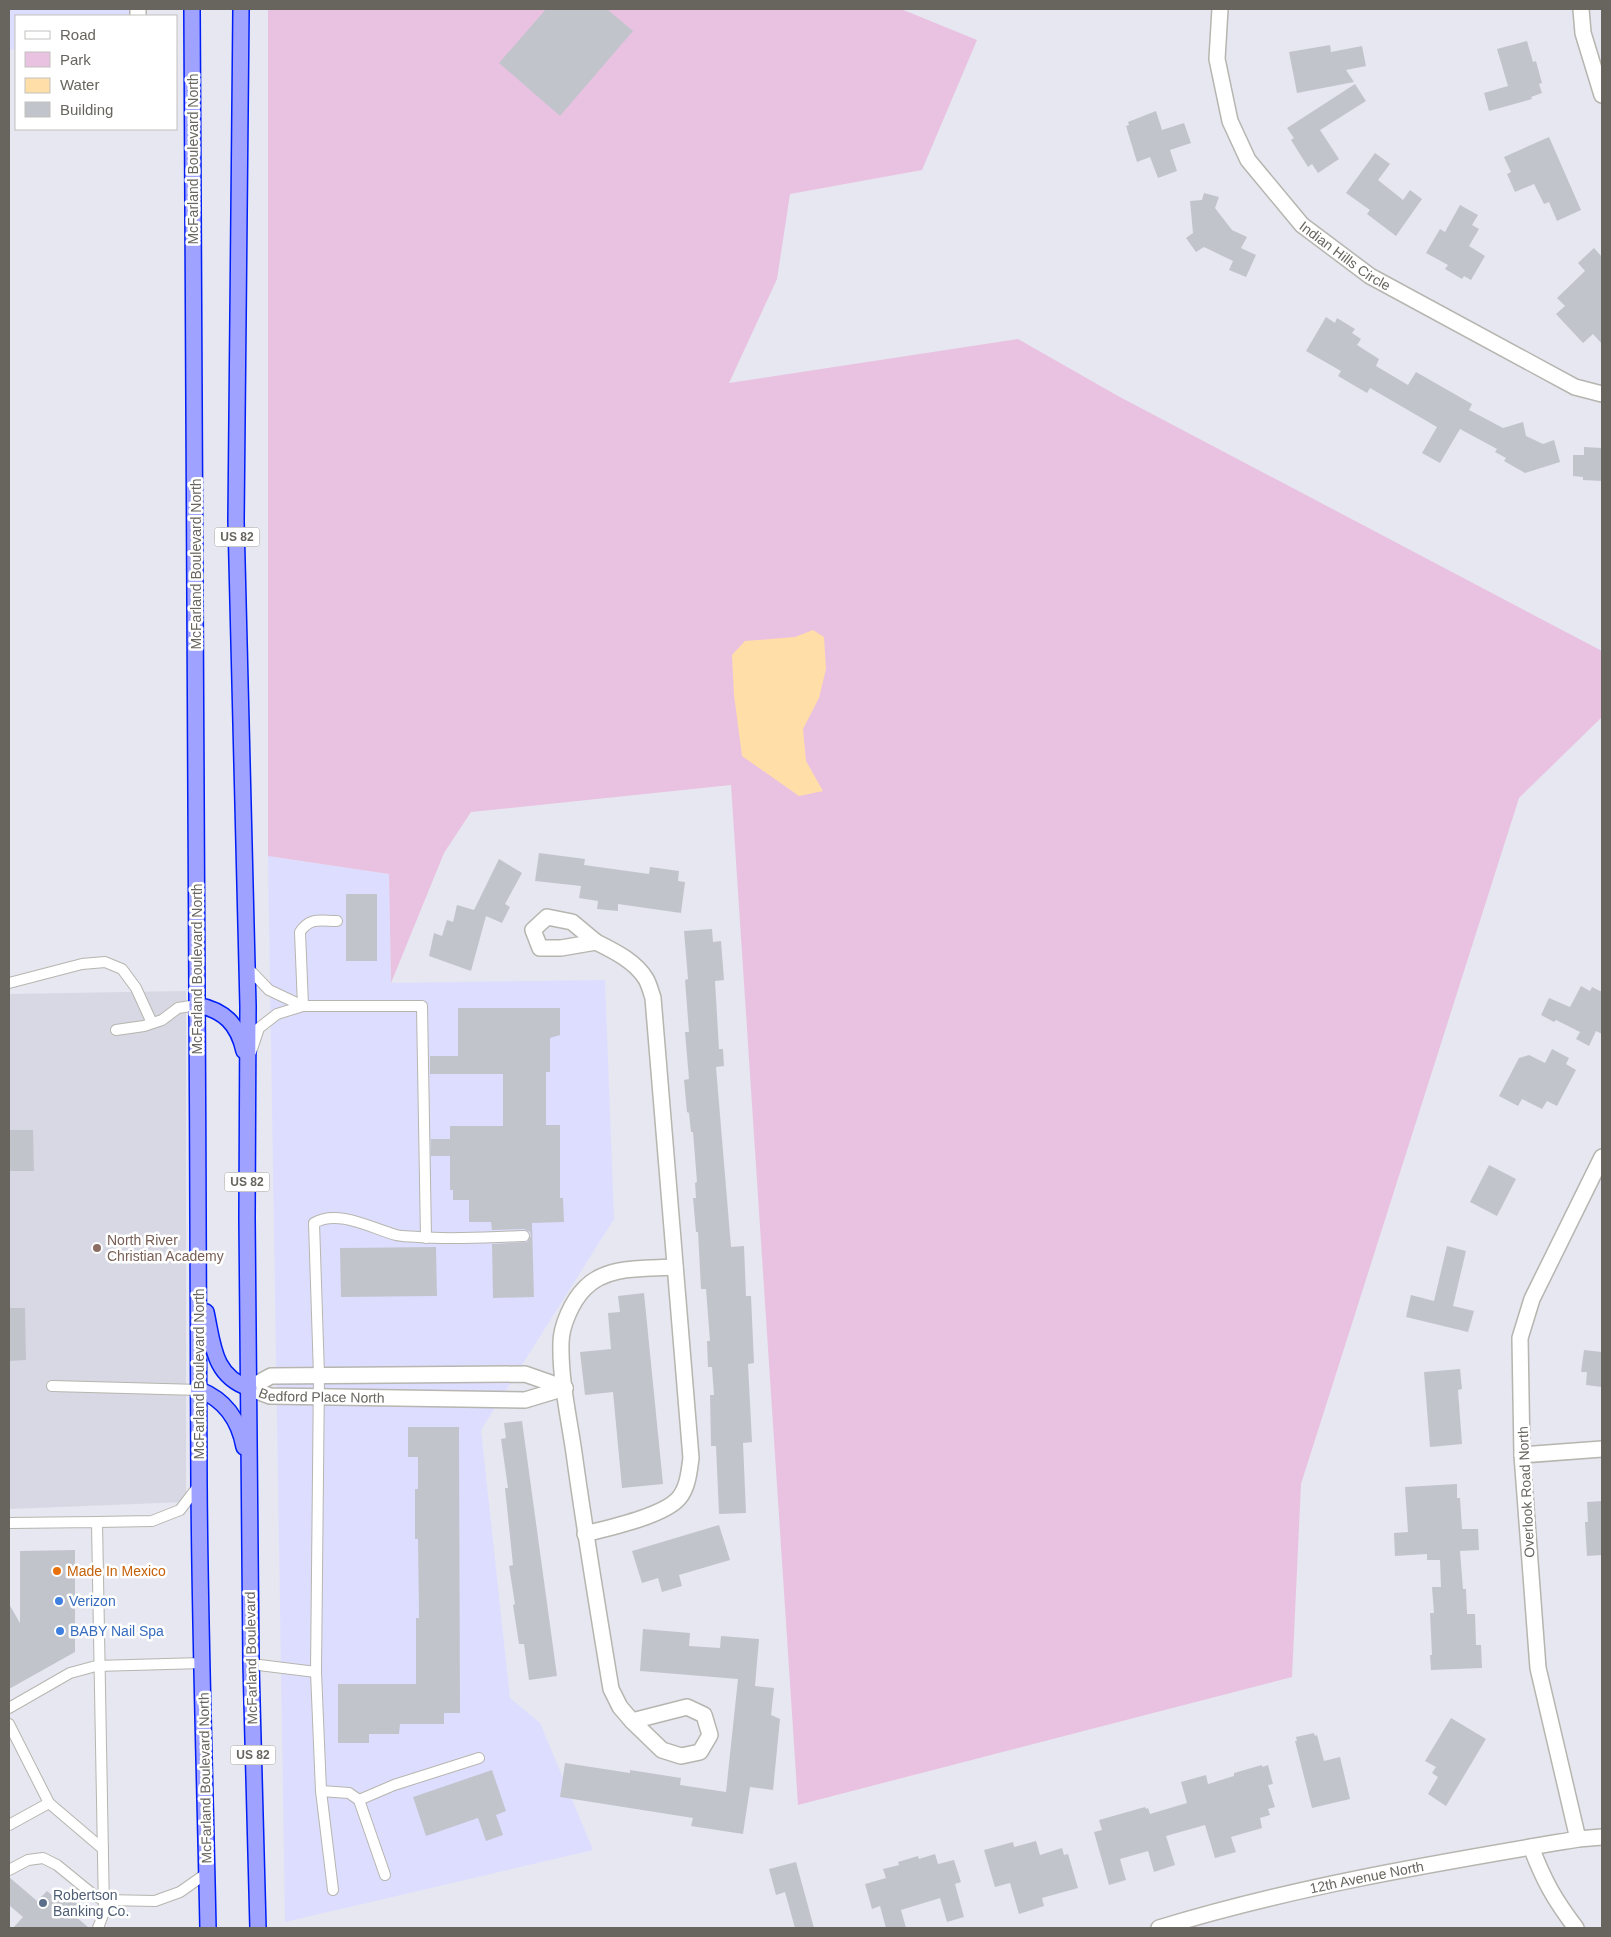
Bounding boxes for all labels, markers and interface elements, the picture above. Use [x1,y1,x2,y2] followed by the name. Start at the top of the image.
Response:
[15,15,178,130] legend
[60,26,96,43] text: Road
[60,51,91,68] text: Park
[185,73,201,245] street label: McFarland Boulevard North
[60,76,99,93] text: Water
[60,101,113,118] text: Building
[1296,218,1394,294] street label: Indian Hills Circle
[188,478,204,650] street label: McFarland Boulevard North
[214,528,260,546] road number: US 82
[189,883,205,1055] street label: McFarland Boulevard North
[224,1172,270,1192] road number: US 82
[107,1232,224,1264] place label: North River Christian Academy
[91,1242,103,1254] marker: North River Christian Academy
[191,1288,207,1460] street label: McFarland Boulevard North
[256,1384,385,1406] street label: Bedford Place North
[1515,1426,1537,1558] street label: Overlook Road North
[67,1563,166,1579] place label: Made In Mexico
[51,1565,63,1577] marker: Made In Mexico
[242,1591,260,1725] street label: McFarland Boulevard
[69,1593,116,1609] place label: Verizon
[53,1595,65,1607] marker: Verizon
[70,1623,164,1639] place label: BABY Nail Spa
[54,1625,66,1637] marker: BABY Nail Spa
[196,1692,214,1864] street label: McFarland Boulevard North
[230,1746,276,1764] road number: US 82
[1308,1858,1425,1897] street label: 12th Avenue North
[53,1887,129,1919] place label: Robertson Banking Co.
[37,1897,49,1909] marker: Robertson Banking Co.

